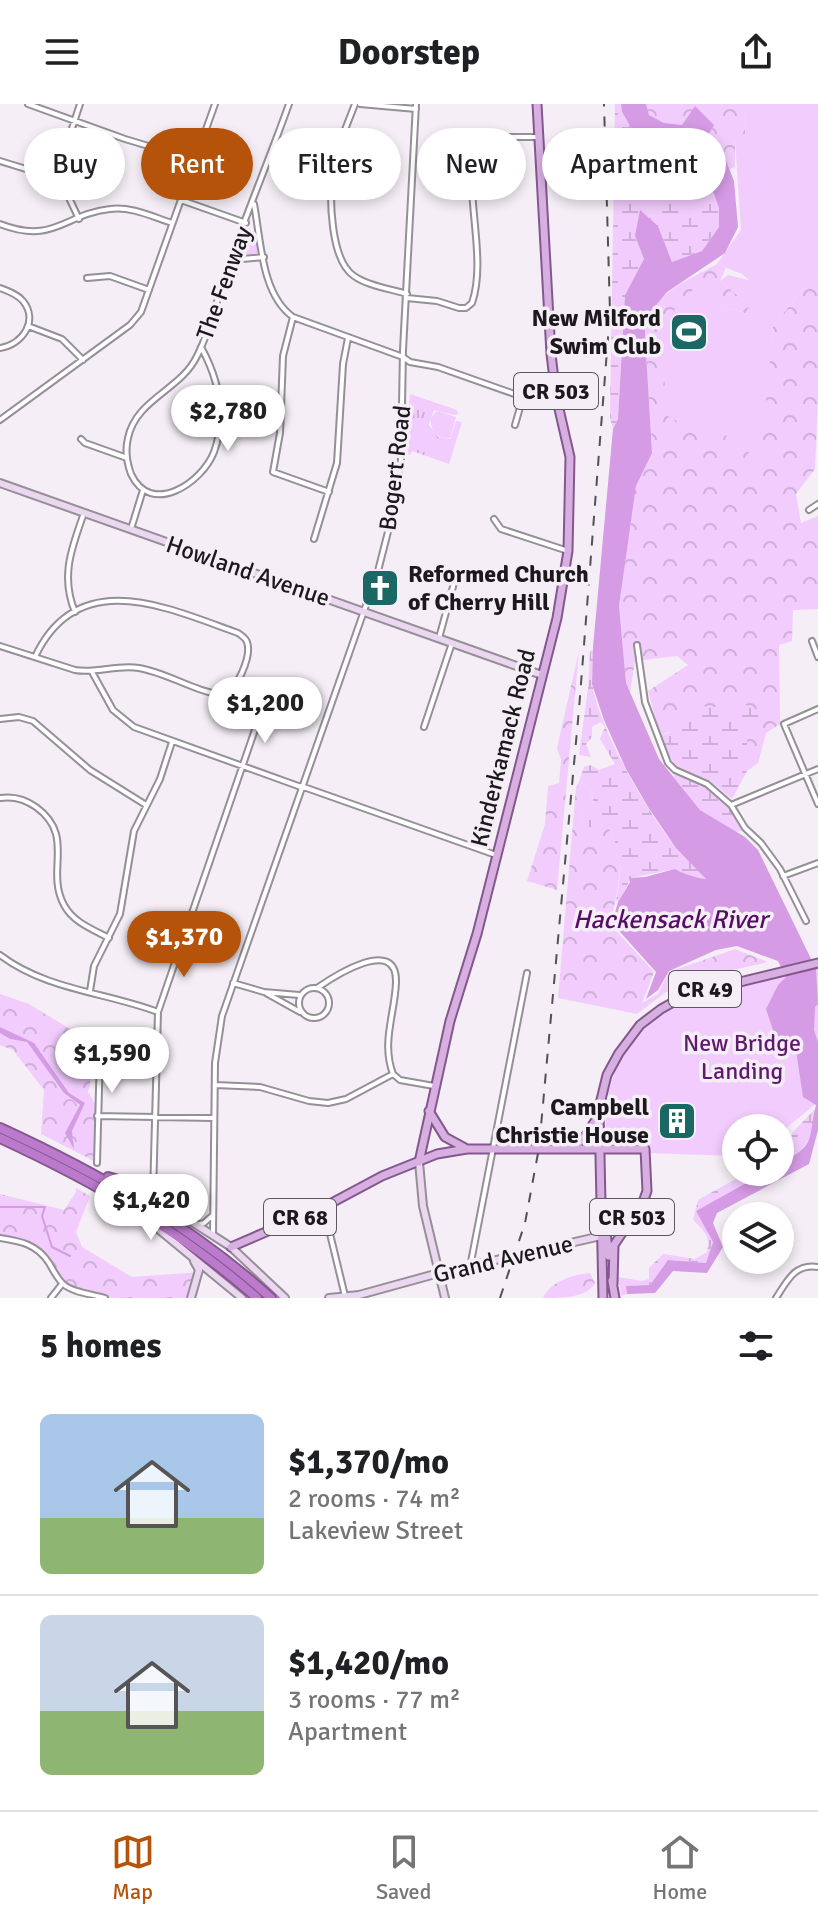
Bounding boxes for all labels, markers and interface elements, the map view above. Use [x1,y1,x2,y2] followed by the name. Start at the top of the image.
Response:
[40,30,84,74] icon: menu
[338,30,480,75] text: Doorstep
[734,30,778,74] icon: share
[24,128,125,200] chip: Buy
[141,128,253,200] chip: Rent
[269,128,401,200] chip: Filters
[417,128,526,200] chip: New
[542,128,726,200] chip: Apartment
[190,222,258,344] street label: The Fenway
[531,303,661,361] place label: New Milford Swim Club
[668,311,710,353] sports icon: New Milford Swim Club
[514,373,598,409] road number: CR 503
[163,385,293,453] pin: $2,780
[189,395,267,427] text: $2,780
[372,404,418,532] street label: Bogert Road
[162,529,334,613] street label: Howland Avenue
[408,559,589,617] place label: Reformed Church of Cherry Hill
[359,567,401,609] church icon: Reformed Church of Cherry Hill
[464,646,542,850] street label: Kinderkamack Road
[200,677,330,745] pin: $1,200
[226,687,304,719] text: $1,200
[573,904,771,936] water label: Hackensack River
[119,911,249,979] pin: $1,370
[145,921,223,953] text: $1,370
[669,971,741,1007] road number: CR 49
[47,1027,177,1095] pin: $1,590
[683,1028,801,1086] park label: New Bridge Landing
[73,1037,151,1069] text: $1,590
[495,1092,649,1150] place label: Campbell Christie House
[656,1100,698,1142] building icon: Campbell Christie House
[722,1114,794,1274] map controls
[722,1114,794,1186] button: locate
[86,1174,216,1242] pin: $1,420
[112,1184,190,1216] text: $1,420
[264,1199,336,1235] road number: CR 68
[590,1199,674,1235] road number: CR 503
[722,1202,794,1274] button: layers
[430,1228,576,1290] street label: Grand Avenue
[734,1324,778,1368] icon: filters
[40,1325,161,1367] text: 5 homes
[288,1441,449,1483] text: $1,370/mo
[104,1446,200,1542] icon: home
[288,1483,461,1515] text: 2 rooms · 74 m²
[288,1515,463,1547] text: Lakeview Street
[288,1642,449,1684] text: $1,420/mo
[104,1647,200,1743] icon: home
[288,1684,461,1716] text: 3 rooms · 77 m²
[288,1716,407,1748] text: Apartment
[111,1830,155,1905] tab: Map
[376,1830,431,1905] tab: Saved
[653,1830,707,1905] tab: Home

